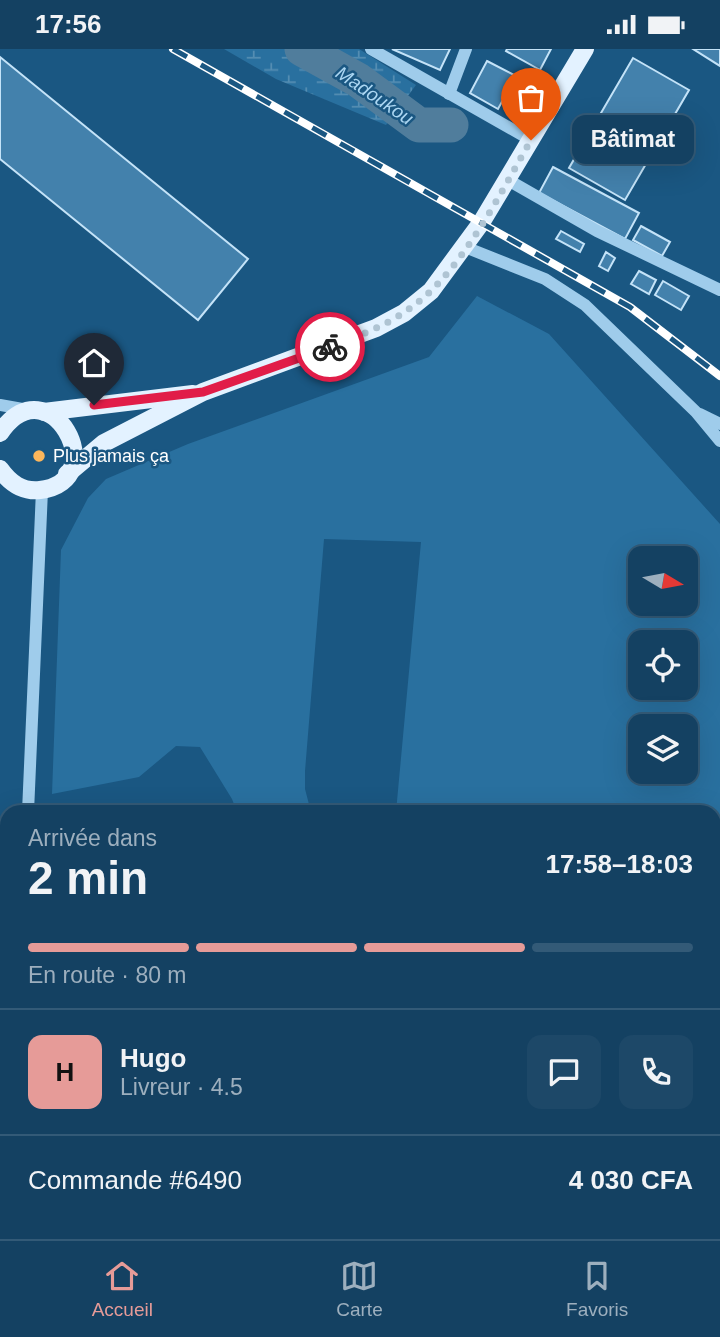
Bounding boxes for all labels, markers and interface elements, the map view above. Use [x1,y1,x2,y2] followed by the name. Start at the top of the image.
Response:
[35,9,102,39] text: 17:56
[332,62,418,129] water label: Madoukou
[501,68,561,140] pin
[512,79,550,117] icon: bag
[573,115,696,165] callout: Bâtimat
[591,126,675,152] text: Bâtimat
[295,312,365,382] courier
[311,328,349,366] icon: bike
[64,333,124,405] pin
[75,344,113,382] icon: home
[53,446,170,466] place label: Plus jamais ça
[31,448,47,464] marker: Plus jamais ça
[628,546,698,616] north arrow
[628,546,698,784] map controls
[628,630,698,700] button: locate
[628,714,698,784] button: layers
[28,825,157,851] text: Arrivée dans
[546,849,693,879] text: 17:58–18:03
[28,852,148,904] text: 2 min
[28,962,187,988] text: En route · 80 m
[527,1035,601,1109] button: chat
[619,1035,693,1109] button: phone
[120,1043,186,1073] text: Hugo
[56,1057,74,1087] text: H
[120,1074,243,1100] text: Livreur · 4.5
[28,1165,242,1195] text: Commande #6490
[569,1165,693,1195] text: 4 030 CFA
[92,1257,153,1321] tab: Accueil
[336,1257,383,1321] tab: Carte
[566,1257,628,1321] tab: Favoris

